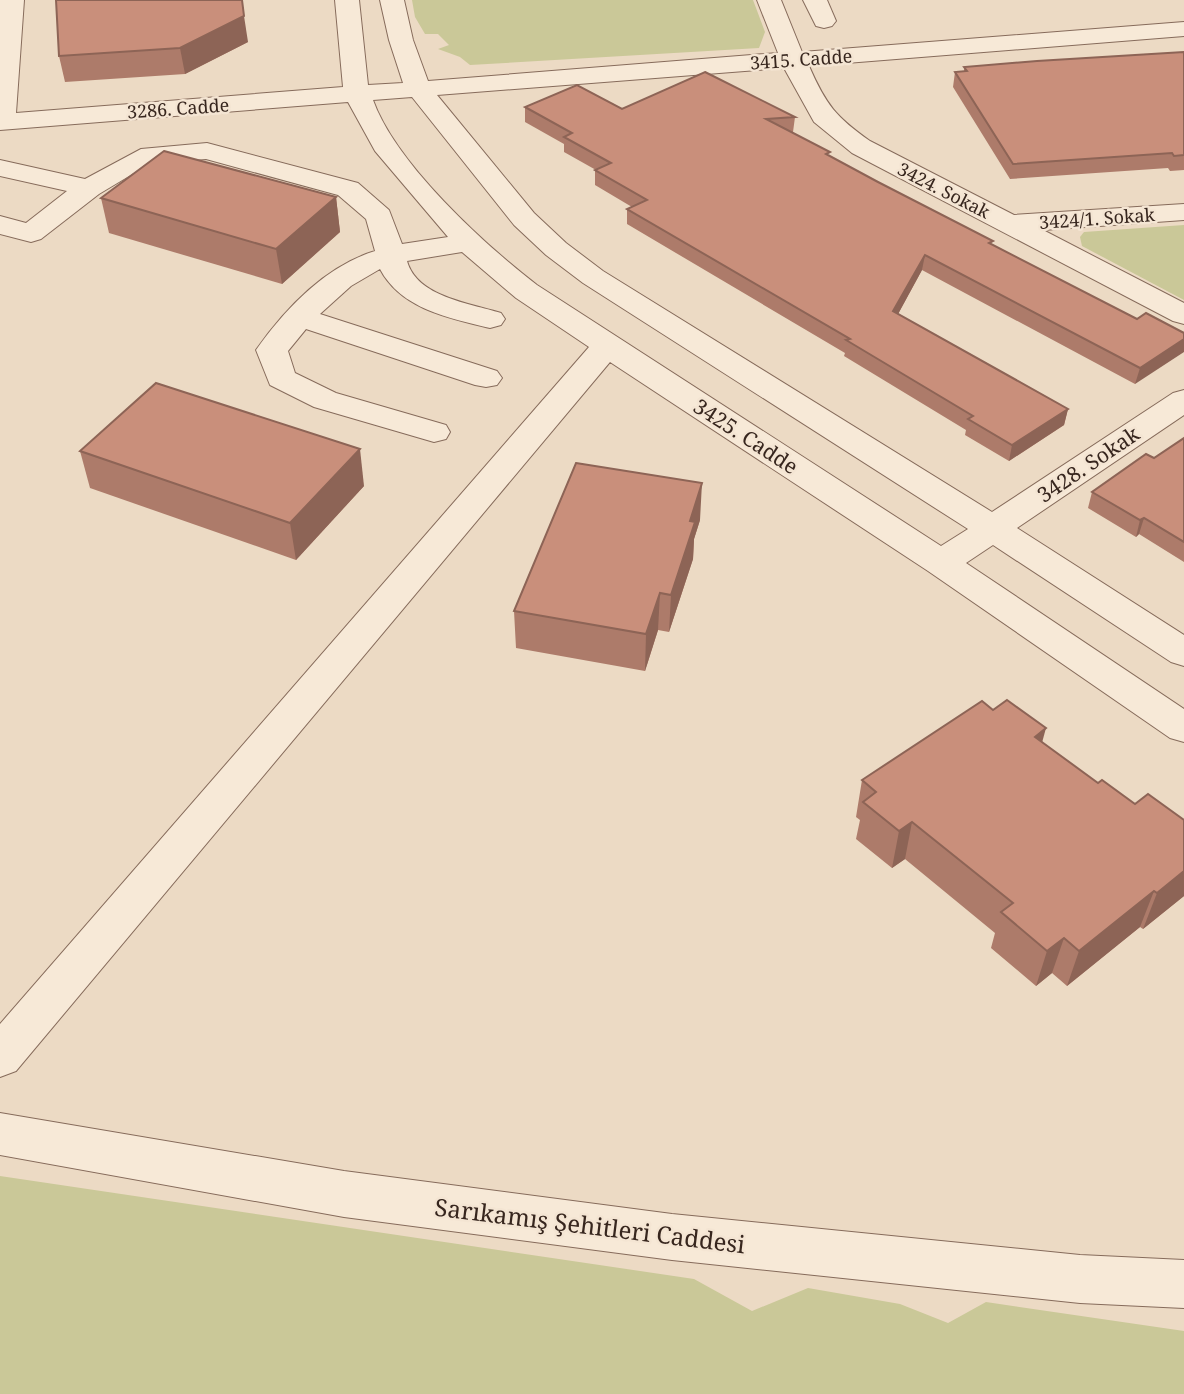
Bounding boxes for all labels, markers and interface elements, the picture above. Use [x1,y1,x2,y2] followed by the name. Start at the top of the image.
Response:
[749,43,853,75] street label: 3415. Cadde
[126,92,230,124] street label: 3286. Cadde
[894,156,995,224] street label: 3424. Sokak
[1038,202,1156,234] street label: 3424/1. Sokak
[688,392,804,480] street label: 3425. Cadde
[1031,419,1145,508] street label: 3428. Sokak
[433,1190,747,1260] street label: Sarıkamış Şehitleri Caddesi

